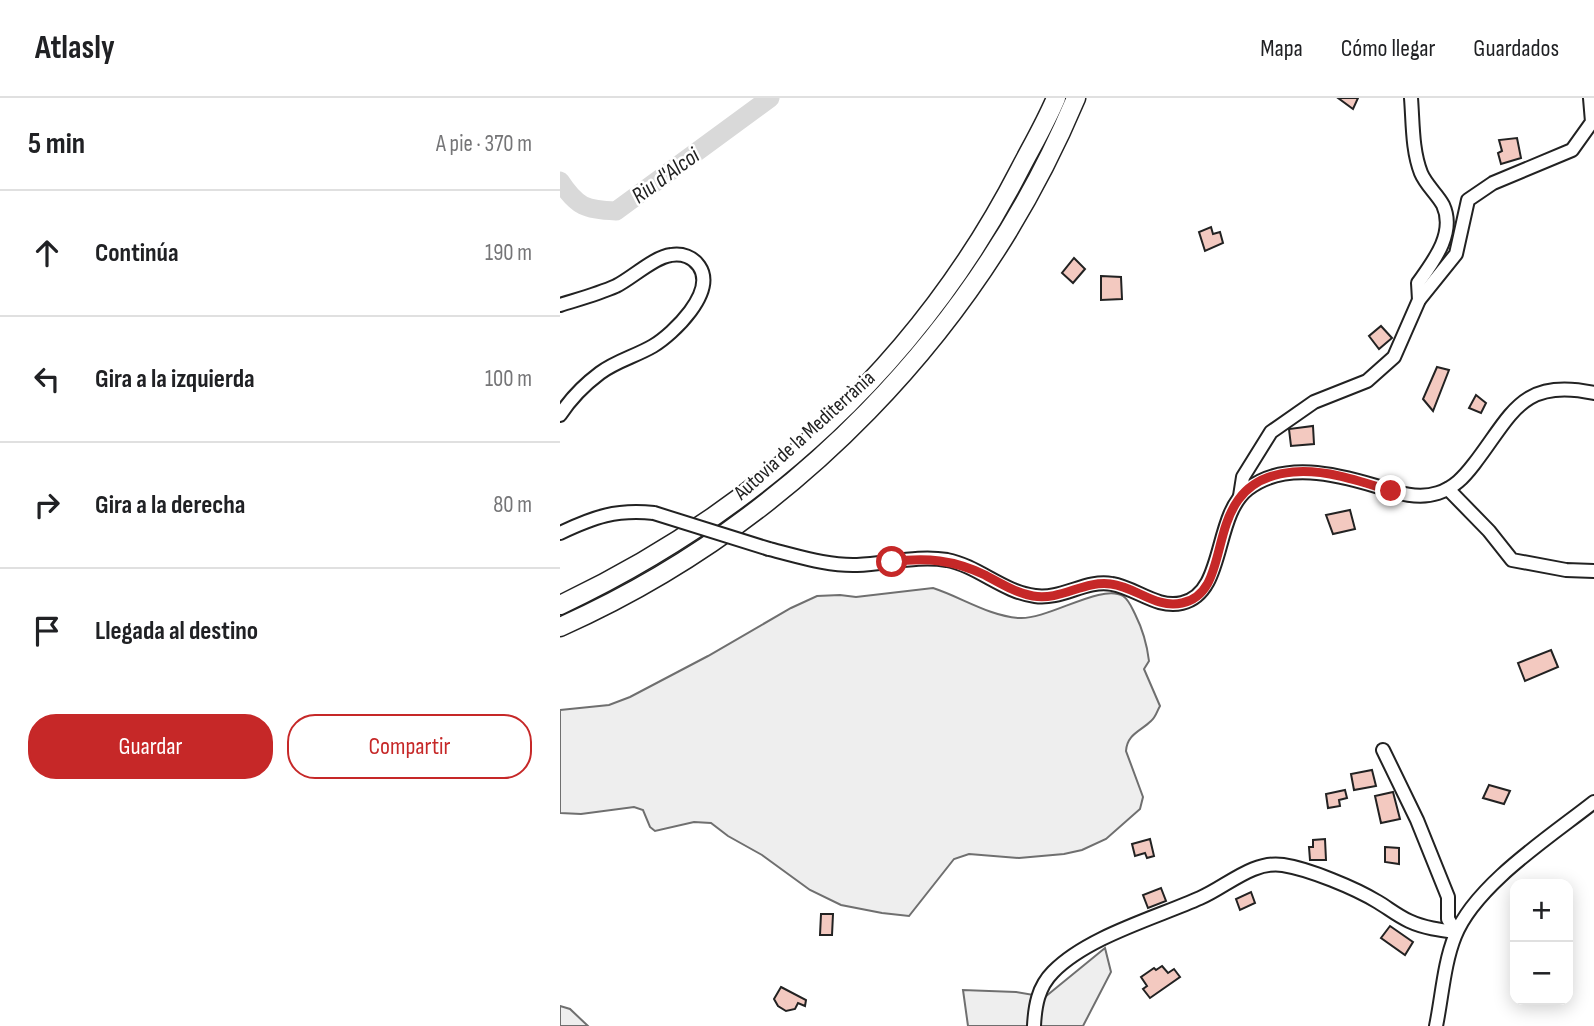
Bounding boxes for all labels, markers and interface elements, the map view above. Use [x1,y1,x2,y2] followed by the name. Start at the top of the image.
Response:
[35,28,115,68] text: Atlasly
[1260,34,1303,63] text: Mapa
[1341,34,1435,63] text: Cómo llegar
[1473,34,1559,63] text: Guardados
[28,126,85,162] text: 5 min
[436,130,532,158] text: A pie · 370 m
[626,141,706,210] water label: Riu d'Alcoi
[28,234,66,272] icon: ahead
[95,238,179,269] text: Continúa
[485,239,532,267] text: 190 m
[28,360,66,398] icon: left
[95,364,255,395] text: Gira a la izquierda
[485,365,532,393] text: 100 m
[728,366,880,506] street label: Autovia de la Mediterrània
[1375,475,1406,506] route end
[28,486,66,524] icon: right
[95,490,245,521] text: Gira a la derecha
[493,491,532,519] text: 80 m
[876,546,907,577] route start
[28,612,66,650] icon: arrive
[95,616,258,647] text: Llegada al destino
[28,714,273,779] button: Guardar
[287,714,532,779] button: Compartir
[1510,879,1573,1005] map controls
[1510,879,1573,942] button: +
[1510,942,1573,1005] button: −

